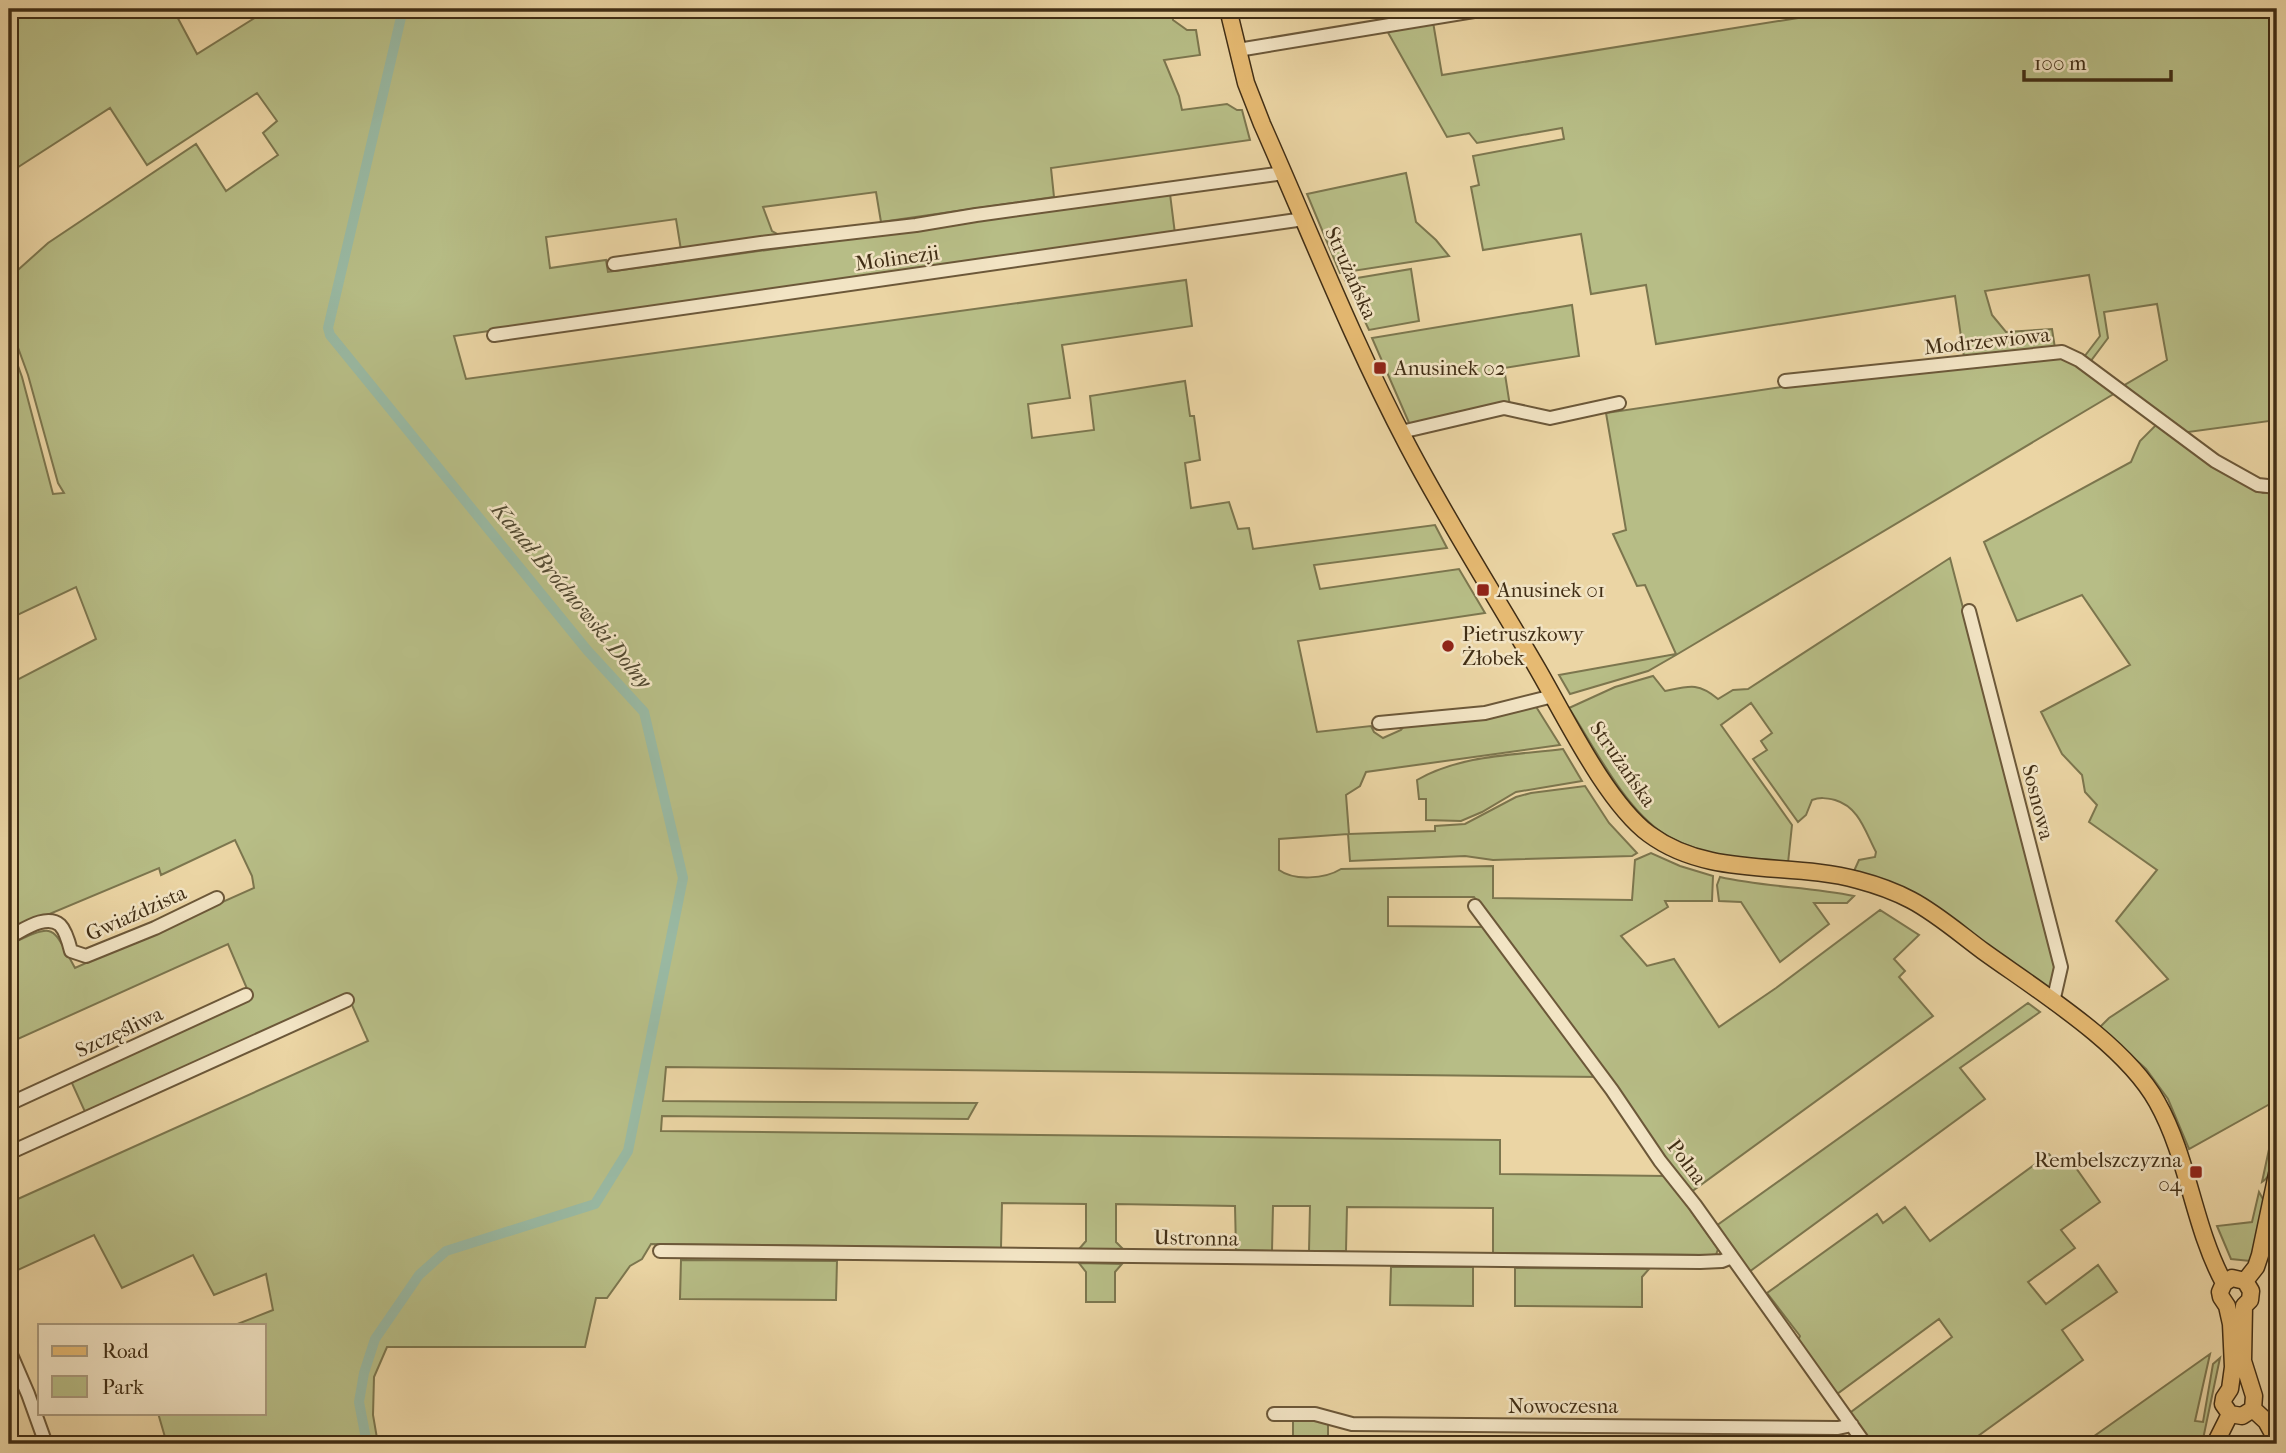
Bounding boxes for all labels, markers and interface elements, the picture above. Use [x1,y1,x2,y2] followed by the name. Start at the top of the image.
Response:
[2024,38,2170,82] scale bar
[2034,51,2087,75] text: 100 m
[1320,223,1382,323] street label: Strużańska
[853,240,941,276] street label: Molinezji
[1923,322,2051,360] street label: Modrzewiowa
[1393,356,1506,380] place label: Anusinek 02
[1372,360,1388,376] marker: Anusinek 02
[484,495,658,695] water label: Kanał Bródnowski Dolny
[1496,578,1605,602] place label: Anusinek 01
[1475,582,1491,598] marker: Anusinek 01
[1462,622,1585,670] place label: Pietruszkowy Żłobek
[1440,638,1456,654] marker: Pietruszkowy Żłobek
[1585,717,1661,812] street label: Strużańska
[2017,762,2059,842] street label: Sosnowa
[82,880,190,946] street label: Gwiaździsta
[72,1001,167,1063] street label: Szczęśliwa
[1662,1135,1712,1190] street label: Polna
[2034,1148,2183,1196] place label: Rembelszczyzna 04
[2188,1164,2204,1180] marker: Rembelszczyzna 04
[1153,1225,1239,1251] street label: Ustronna
[38,1324,266,1414] legend
[102,1339,149,1363] text: Road
[102,1375,144,1399] text: Park
[1508,1394,1618,1418] street label: Nowoczesna

